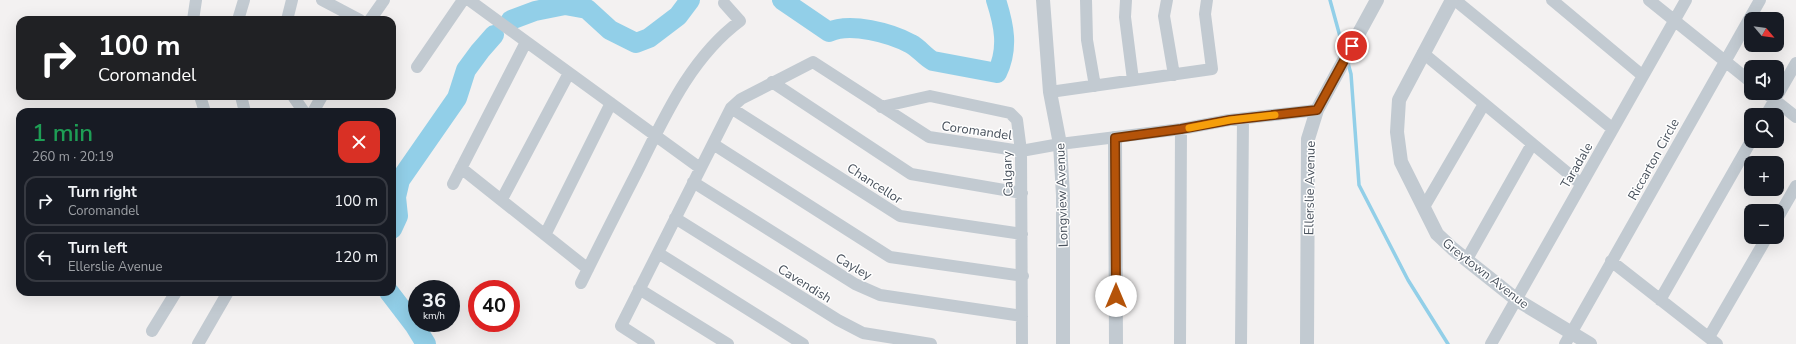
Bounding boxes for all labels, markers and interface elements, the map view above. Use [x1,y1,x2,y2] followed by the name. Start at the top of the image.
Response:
[1744,12,1784,52] north arrow
[1744,12,1784,244] map controls
[98,27,181,65] text: 100 m
[1335,29,1369,63] pin
[32,32,84,84] icon: right
[1341,35,1363,57] icon: arrive
[1744,60,1784,100] button: sound
[98,63,196,87] text: Coromandel
[1744,108,1784,148] button: search
[1624,115,1684,204] street label: Riccarton Circle
[32,117,93,149] text: 1 min
[940,117,1013,145] street label: Coromandel
[338,121,380,163] button: close
[1556,139,1597,192] street label: Taradale
[1300,141,1320,235] street label: Ellerslie Avenue
[1051,142,1073,247] street label: Longview Avenue
[32,148,114,166] text: 260 m · 20:19
[998,151,1018,197] street label: Calgary
[1744,156,1784,196] button: +
[843,159,906,209] street label: Chancellor
[68,182,137,202] text: Turn right
[34,190,56,212] icon: right
[334,191,378,211] text: 100 m
[68,202,139,220] text: Coromandel
[1744,204,1784,244] button: −
[1438,234,1532,313] street label: Greytown Avenue
[68,238,127,258] text: Turn left
[34,246,56,268] icon: left
[334,247,378,267] text: 120 m
[832,249,875,285] street label: Cayley
[68,258,162,276] text: Ellerslie Avenue
[774,260,835,308] street label: Cavendish
[1095,275,1137,317] position arrow
[468,280,520,332] speed limit sign: 40
[422,287,446,314] text: 36
[423,309,445,323] text: km/h

